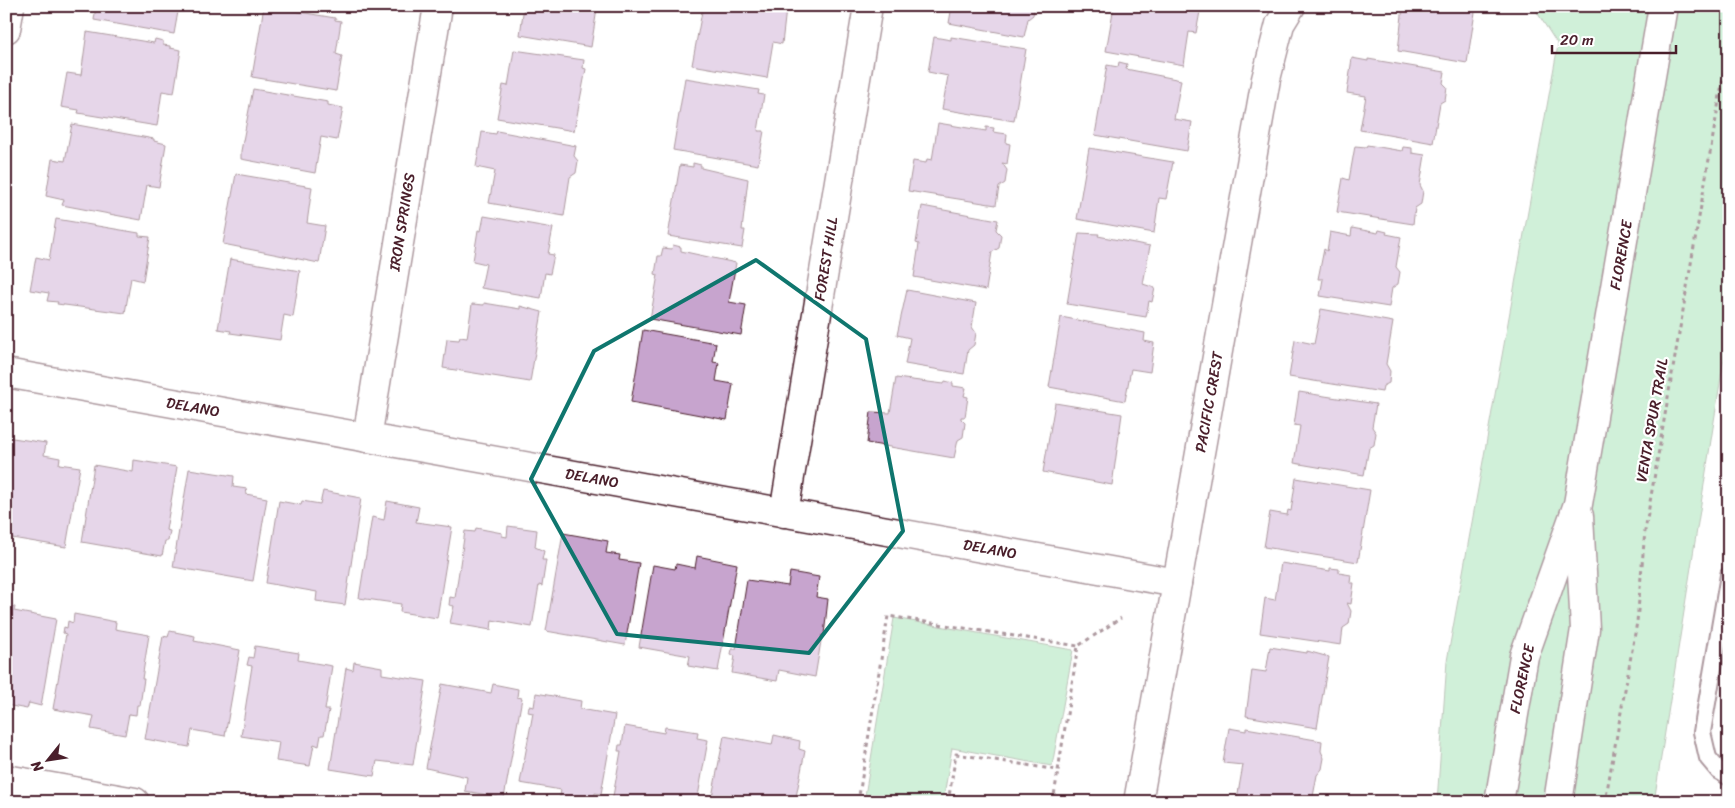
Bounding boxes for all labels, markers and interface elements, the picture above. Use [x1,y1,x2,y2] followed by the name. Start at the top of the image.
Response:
[1552,22,1676,54] scale bar
[1560,27,1594,53] text: 20 m
[381,170,423,274] street label: IRON SPRINGS
[807,215,845,303] street label: FOREST HILL
[1602,217,1640,292] street label: FLORENCE
[1187,349,1231,454] street label: PACIFIC CREST
[1628,356,1676,484] street label: VENTA SPUR TRAIL
[164,389,222,425] street label: DELANO
[563,460,621,496] street label: DELANO
[961,531,1019,567] street label: DELANO
[1502,640,1542,716] street label: FLORENCE
[22,736,72,786] north arrow
[24,756,51,778] text: N

